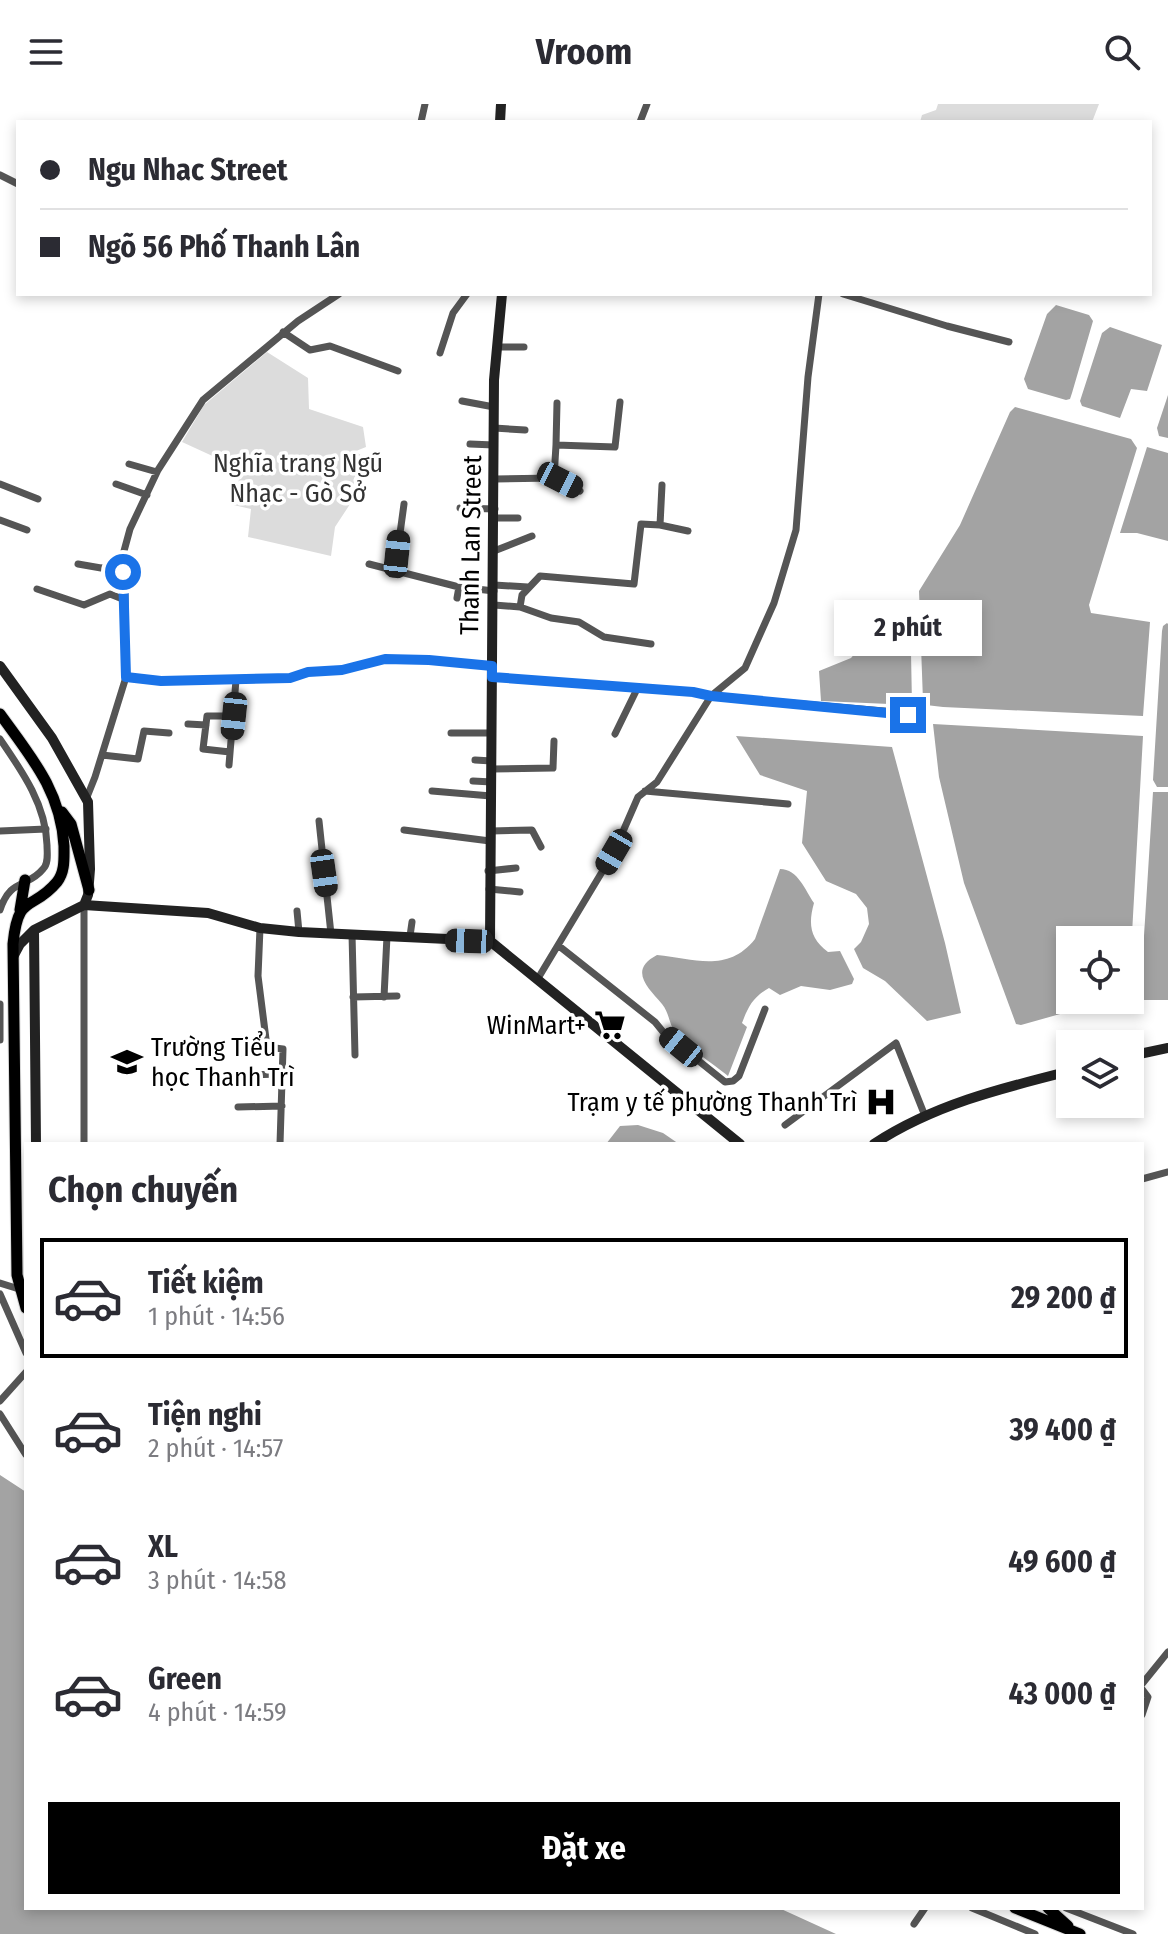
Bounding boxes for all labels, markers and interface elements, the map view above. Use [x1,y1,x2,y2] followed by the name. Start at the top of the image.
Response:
[24,30,68,74] icon: menu
[536,30,632,74] text: Vroom
[1100,30,1144,74] icon: search
[88,152,288,188] text: Ngu Nhac Street
[88,229,360,265] text: Ngõ 56 Phố Thanh Lân
[213,448,383,509] park label: Nghĩa trang Ngũ Nhạc - Gò Sở
[454,454,488,635] street label: Thanh Lan Street
[533,458,587,502] car
[383,529,411,579] car
[105,554,141,590] route start
[834,599,982,655] callout: 2 phút
[874,612,942,643] text: 2 phút
[220,691,248,741] car
[890,697,926,733] route end
[592,825,636,879] car
[309,848,339,898] car
[1056,926,1144,1118] map controls
[1056,926,1144,1014] button: locate
[445,928,493,954] car
[593,1008,627,1042] supermarket icon: WinMart+
[487,1010,586,1041] place label: WinMart+
[655,1023,707,1071] car
[151,1030,295,1093] place label: Trường Tiểu học Thanh Trì
[1056,1030,1144,1118] button: layers
[110,1045,144,1079] school or university icon: Trường Tiểu học Thanh Trì
[864,1085,898,1119] hospital icon: Trạm y tế phường Thanh Trì
[567,1087,857,1118] place label: Trạm y tế phường Thanh Trì
[48,1168,238,1212] text: Chọn chuyến
[52,1262,124,1334] icon: car
[148,1265,264,1301] text: Tiết kiệm
[1011,1280,1116,1316] text: 29 200 ₫
[148,1301,285,1332] text: 1 phút · 14:56
[52,1394,124,1466] icon: car
[148,1397,262,1433] text: Tiện nghi
[1009,1412,1116,1448] text: 39 400 ₫
[148,1433,283,1464] text: 2 phút · 14:57
[52,1526,124,1598] icon: car
[148,1529,178,1565] text: XL
[1008,1544,1116,1580] text: 49 600 ₫
[148,1565,286,1596] text: 3 phút · 14:58
[52,1658,124,1730] icon: car
[148,1661,222,1697] text: Green
[1009,1676,1116,1712] text: 43 000 ₫
[148,1697,287,1728] text: 4 phút · 14:59
[48,1802,1120,1894] button: Đặt xe

